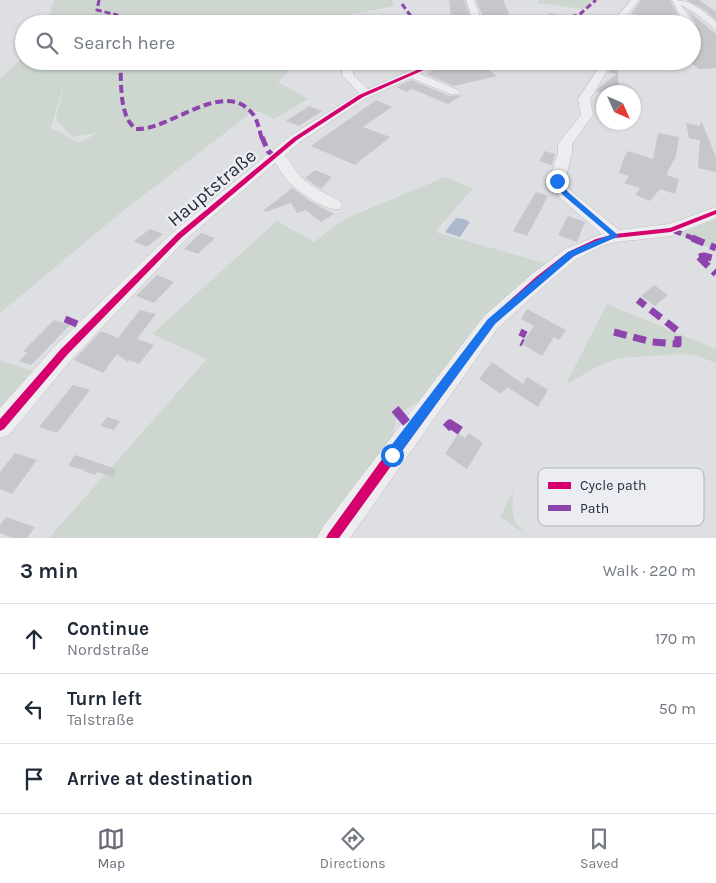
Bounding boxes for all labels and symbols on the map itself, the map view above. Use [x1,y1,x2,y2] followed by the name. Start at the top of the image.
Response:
[596,85,641,130] north arrow
[163,145,261,231] street label: Hauptstraße
[546,170,569,193] route end
[381,444,404,467] route start
[538,468,704,526] legend
[580,477,646,494] text: Cycle path
[580,500,609,517] text: Path

